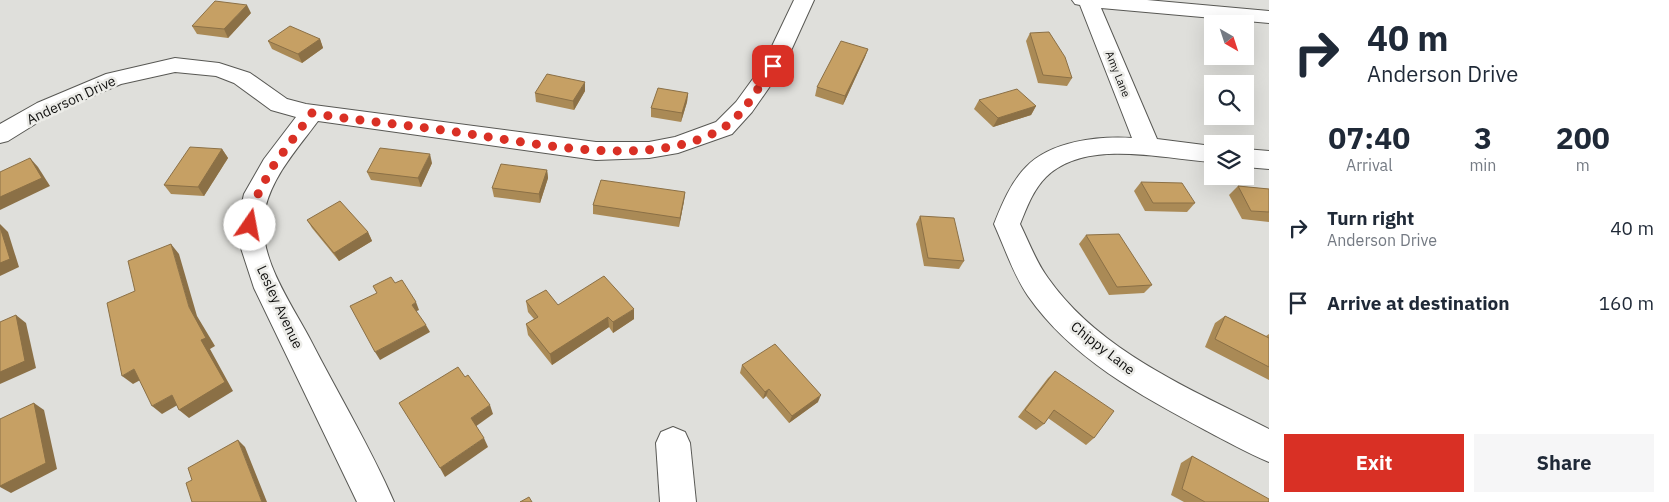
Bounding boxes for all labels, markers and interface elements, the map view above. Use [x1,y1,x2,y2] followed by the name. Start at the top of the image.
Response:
[1204,15,1254,65] north arrow
[1204,15,1254,185] map controls
[1367,15,1449,61] text: 40 m
[1284,20,1349,85] icon: right
[752,45,794,87] pin
[1102,49,1134,99] street label: Amy Lane
[759,52,787,80] icon: arrive
[1367,59,1518,88] text: Anderson Drive
[24,71,119,129] street label: Anderson Drive
[1204,75,1254,125] button: search
[1328,118,1410,157] text: 07:40
[1474,118,1492,157] text: 3
[1556,118,1610,157] text: 200
[1204,135,1254,185] button: layers
[1346,155,1393,175] text: Arrival
[1469,155,1496,175] text: min
[1576,155,1590,175] text: m
[223,198,275,250] position arrow
[1327,206,1414,230] text: Turn right
[1284,214,1312,242] icon: right
[1610,216,1654,240] text: 40 m
[1327,230,1437,250] text: Anderson Drive
[253,262,307,352] street label: Lesley Avenue
[1284,289,1312,317] icon: arrive
[1327,291,1510,315] text: Arrive at destination
[1599,291,1654,315] text: 160 m
[1067,317,1139,379] street label: Chippy Lane
[1284,434,1464,492] button: Exit
[1474,434,1654,492] button: Share

